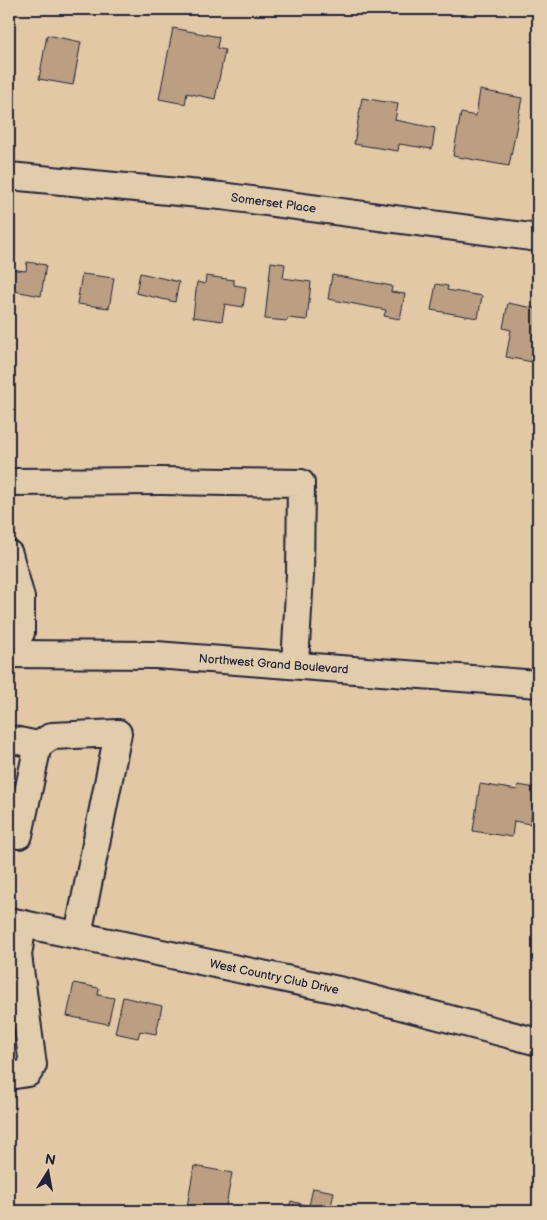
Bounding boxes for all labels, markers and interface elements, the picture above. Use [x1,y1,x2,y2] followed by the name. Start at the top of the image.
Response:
[230,190,317,216] street label: Somerset Place
[198,651,349,677] street label: Northwest Grand Boulevard
[208,956,340,997] street label: West Country Club Drive
[22,1148,72,1198] north arrow
[44,1150,57,1169] text: N

